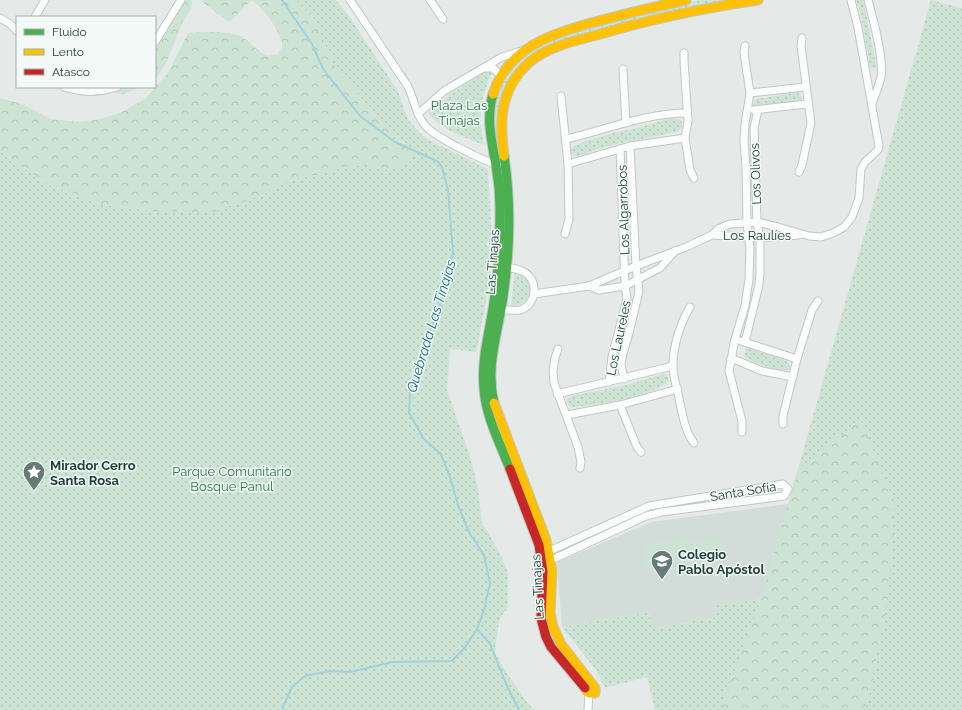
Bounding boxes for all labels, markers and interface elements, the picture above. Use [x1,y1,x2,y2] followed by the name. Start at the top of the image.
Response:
[16,16,156,88] legend
[52,25,87,39] text: Fluido
[52,45,84,59] text: Lento
[52,65,90,79] text: Atasco
[431,98,487,128] park label: Plaza Las Tinajas
[747,143,764,205] street label: Los Olivos
[614,164,633,255] street label: Los Algarrobos
[723,228,791,243] street label: Los Raulíes
[483,229,502,295] street label: Las Tinajas
[403,257,459,394] water label: Quebrada Las Tinajas
[603,299,634,377] street label: Los Laureles
[50,458,136,488] place label: Mirador Cerro Santa Rosa
[21,459,47,492] place icon: Mirador Cerro Santa Rosa
[172,464,292,494] park label: Parque Comunitario Bosque Panul
[709,479,777,504] street label: Santa Sofía
[678,547,765,577] place label: Colegio Pablo Apóstol
[649,548,675,581] school or university icon: Colegio Pablo Apóstol
[528,554,547,620] street label: Las Tinajas

